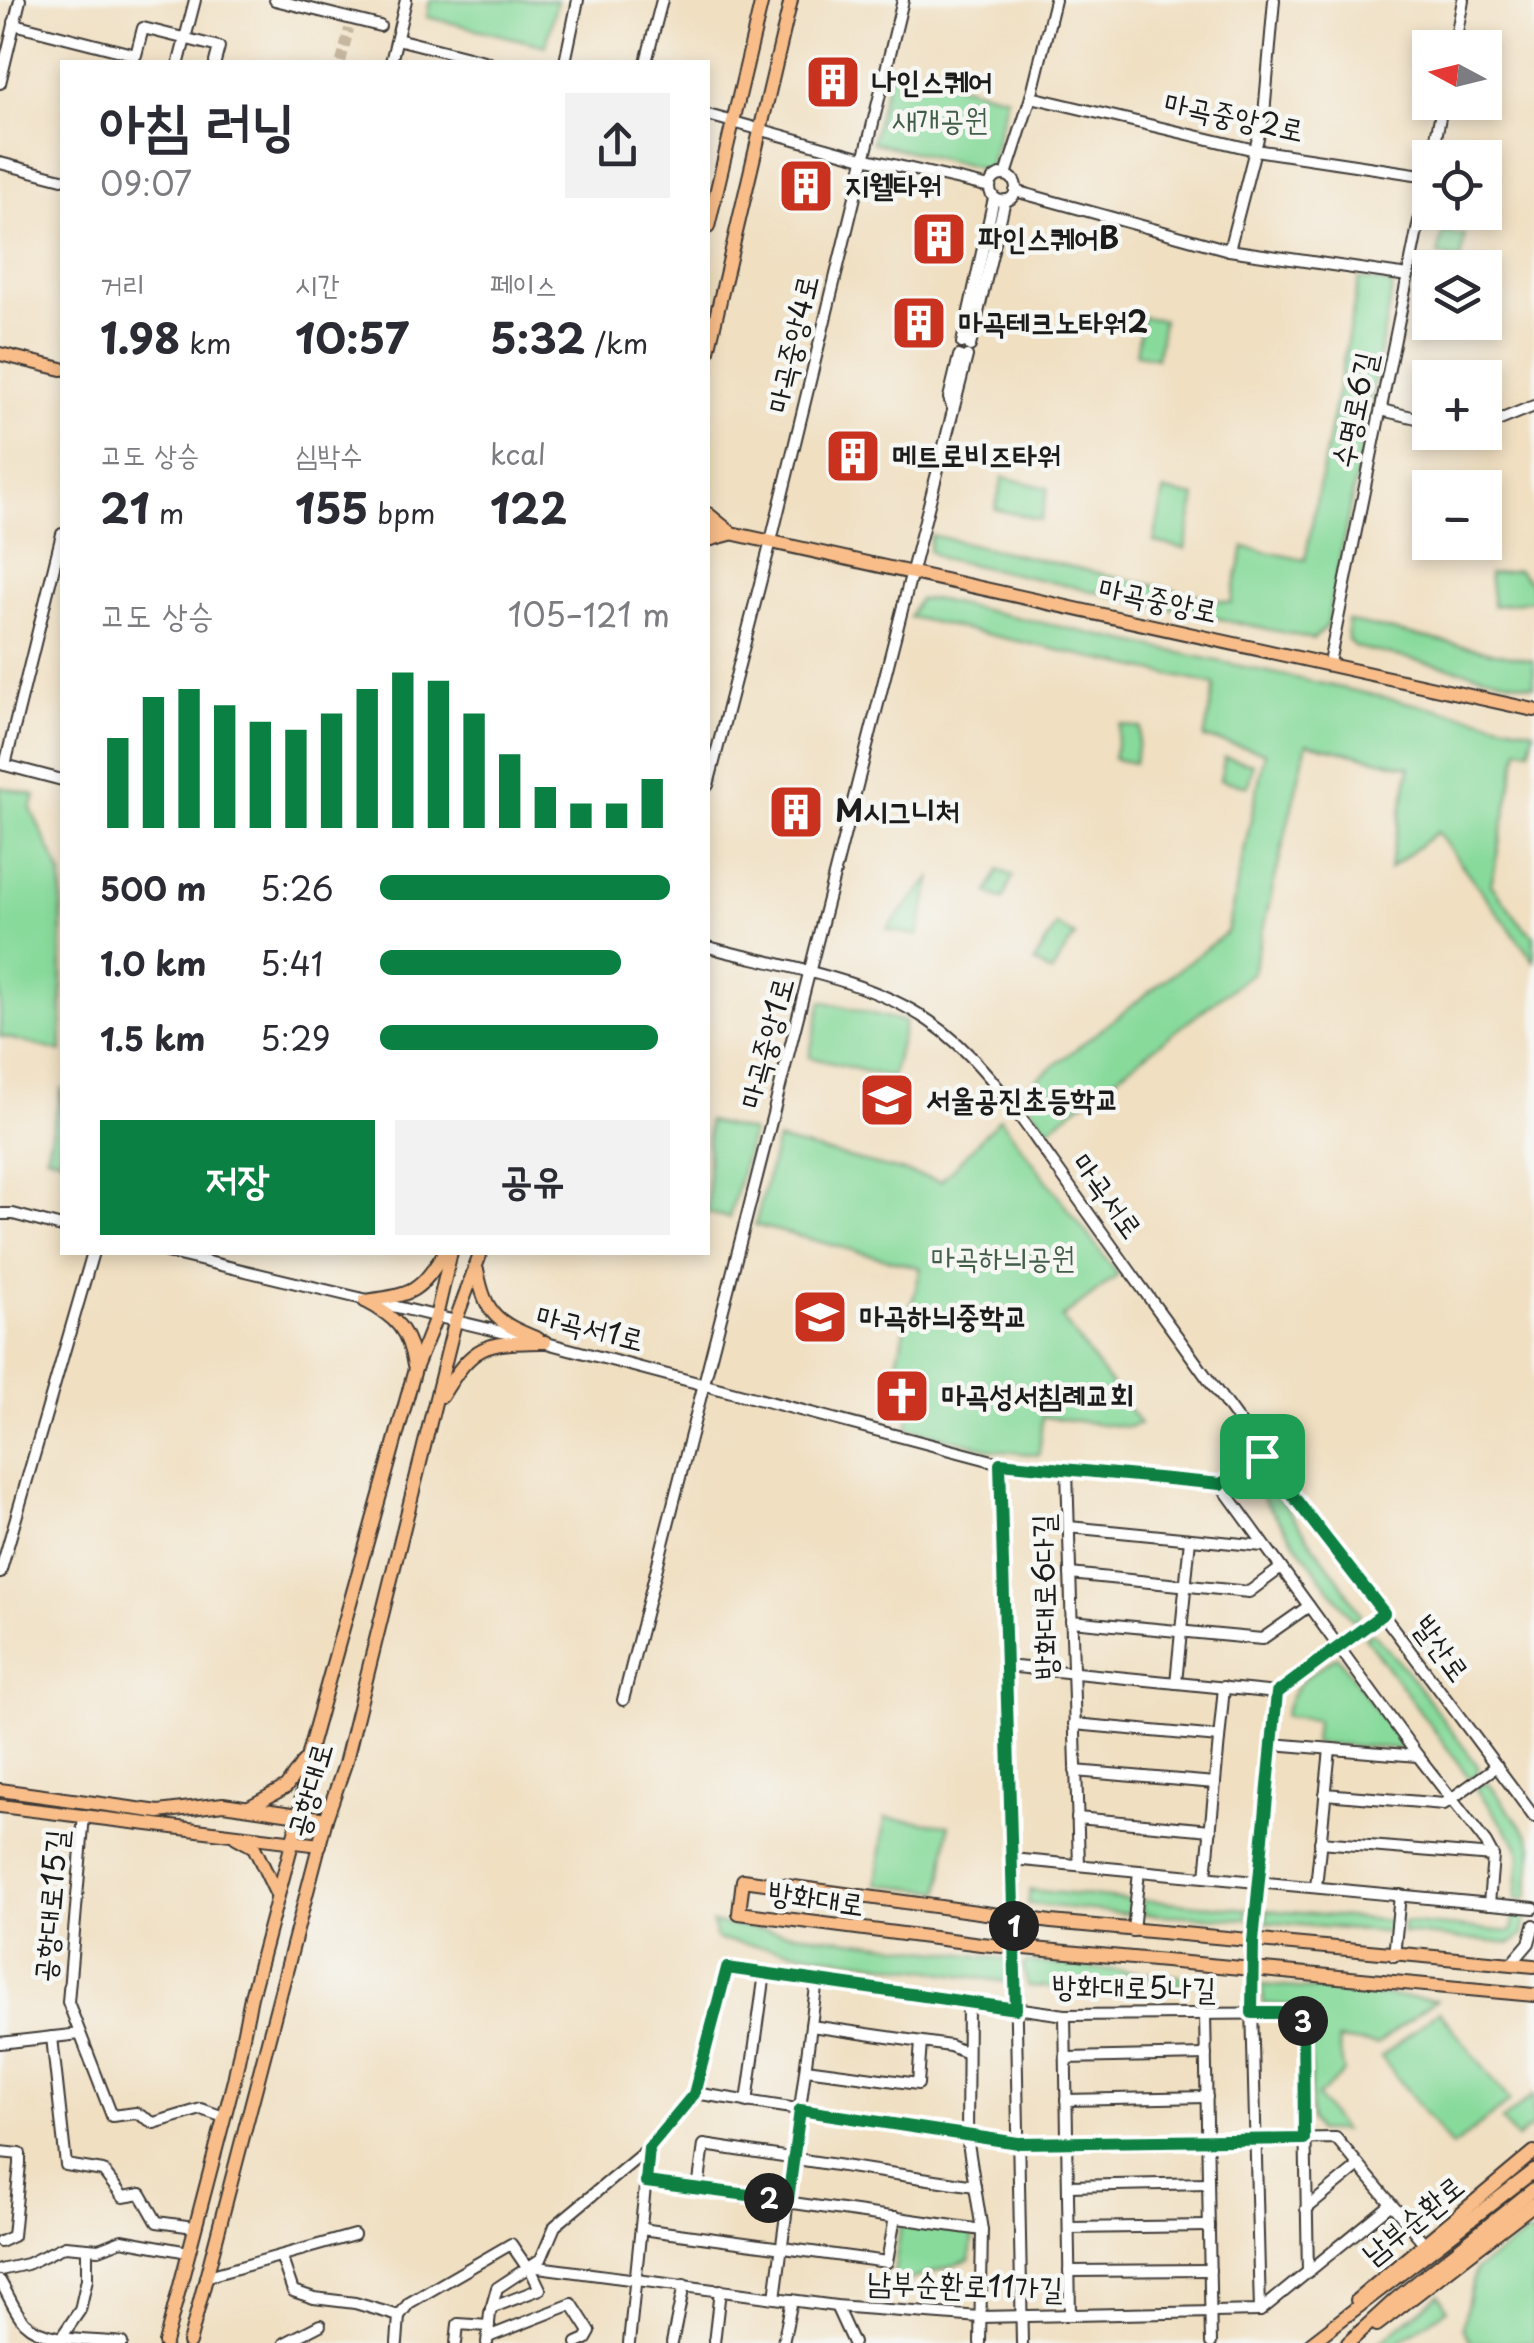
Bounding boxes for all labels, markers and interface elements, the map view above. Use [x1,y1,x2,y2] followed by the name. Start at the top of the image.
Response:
[1412,30,1502,120] north arrow
[1412,30,1502,560] map controls
[803,52,863,112] building icon: 나인스퀘어
[872,57,993,102] place label: 나인스퀘어
[1160,78,1309,151] street label: 마곡중앙2로
[100,80,295,163] text: 아침 러닝
[565,93,670,198] button: share
[892,95,988,140] park label: 새개공원
[1412,140,1502,230] button: locate
[776,156,836,216] building icon: 지웰타워
[100,159,192,207] text: 09:07
[845,161,942,206] place label: 지웰타워
[909,209,969,269] building icon: 파인스퀘어B
[978,214,1119,259] place label: 파인스퀘어B
[1412,250,1502,340] button: layers
[100,262,145,305] text: 거리
[295,262,340,305] text: 시간
[490,262,558,305] text: 페이스
[753,270,828,417] street label: 마곡중앙4로
[889,293,949,353] building icon: 마곡테크노타워2
[958,298,1148,343] place label: 마곡테크노타워2
[100,305,180,368] text: 1.98
[295,305,409,368] text: 10:57
[490,305,585,368] text: 5:32
[180,321,231,364] text: km
[585,321,648,364] text: /km
[1318,347,1387,472] street label: 수명로6길
[1412,360,1502,450] button: +
[823,426,883,486] building icon: 메트로비즈타워
[892,431,1061,476] place label: 메트로비즈타워
[100,432,199,475] text: 고도 상승
[295,432,363,475] text: 심박수
[490,432,546,475] text: kcal
[1412,470,1502,560] button: −
[100,475,150,538] text: 21
[295,475,368,538] text: 155
[490,475,567,538] text: 122
[150,491,184,534] text: m
[368,491,436,534] text: bpm
[1095,563,1222,632] street label: 마곡중앙로
[100,590,213,638] text: 고도 상승
[508,590,670,638] text: 105–121 m
[766,782,826,842] building icon: M시그니처
[835,787,960,832] place label: M시그니처
[100,864,206,912] text: 500 m
[260,864,334,912] text: 5:26
[100,939,206,987] text: 1.0 km
[260,939,323,987] text: 5:41
[725,972,804,1113] street label: 마곡중앙1로
[100,1014,205,1062] text: 1.5 km
[260,1014,331,1062] text: 5:29
[857,1070,917,1130] school or university icon: 서울공진초등학교
[926,1075,1119,1120] place label: 서울공진초등학교
[100,1120,375,1235] button: 저장
[395,1120,670,1235] button: 공유
[1062,1142,1156,1247] street label: 마곡서로
[931,1233,1075,1278] park label: 마곡하늬공원
[790,1287,850,1347] school or university icon: 마곡하늬중학교
[532,1290,649,1361] street label: 마곡서1로
[859,1292,1028,1337] place label: 마곡하늬중학교
[872,1366,932,1426] church icon: 마곡성서침례교회
[941,1371,1134,1416] place label: 마곡성서침례교회
[1220,1414,1305,1499] pin
[1235,1429,1290,1484] icon: arrive
[1019,1514,1066,1680] street label: 방화대로6다길
[1404,1605,1483,1690] street label: 발산로
[273,1737,343,1842] street label: 공항대로
[19,1827,78,1984] street label: 공항대로15길
[765,1868,867,1926] street label: 방화대로
[989,1901,1039,1951] pin: 1
[1007,1904,1021,1947] text: 1
[1052,1962,1216,2009] street label: 방화대로5나길
[1278,1996,1328,2046] pin: 3
[1294,1999,1312,2042] text: 3
[1350,2163,1472,2274] street label: 남부순환로
[744,2173,794,2223] pin: 2
[759,2176,779,2219] text: 2
[866,2258,1064,2309] street label: 남부순환로11가길

